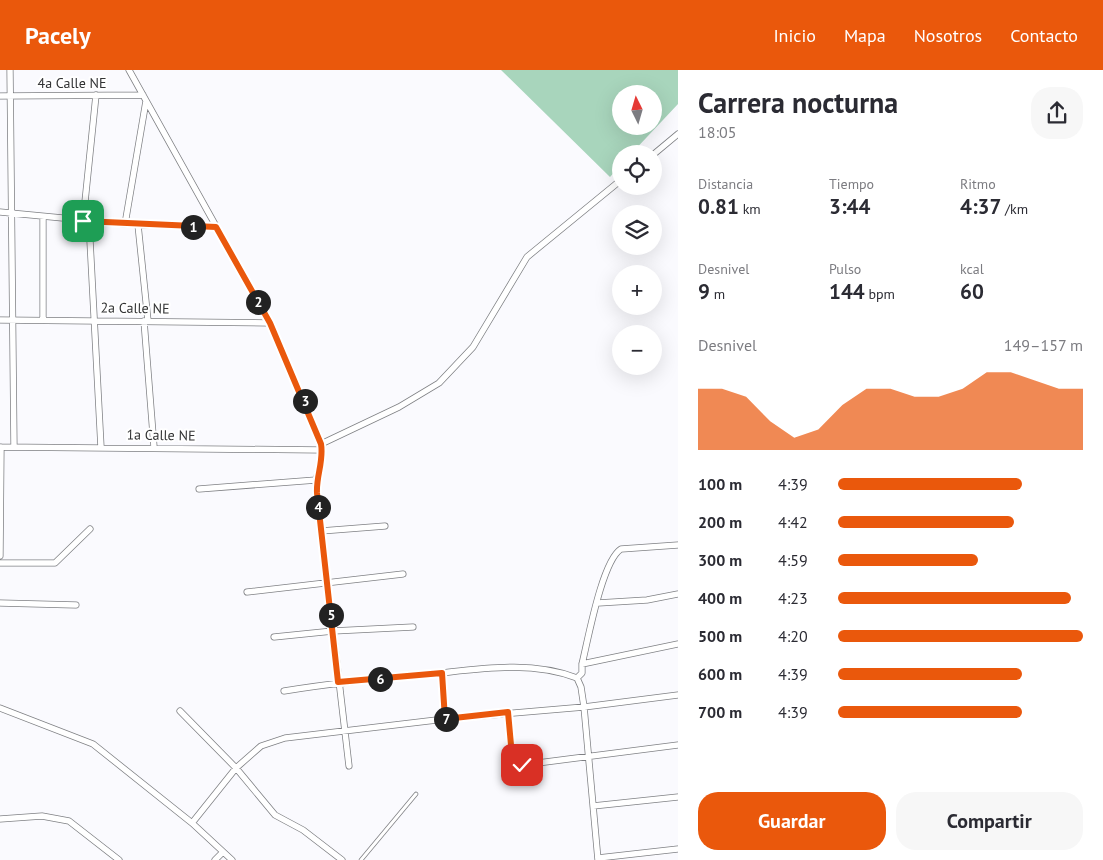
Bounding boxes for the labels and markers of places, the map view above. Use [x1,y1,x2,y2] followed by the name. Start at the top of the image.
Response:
[62,200,104,242] pin
[180,214,206,240] pin: 1
[246,290,270,314] pin: 2
[292,388,318,414] pin: 3
[306,494,330,520] pin: 4
[318,602,344,628] pin: 5
[368,666,392,692] pin: 6
[434,706,458,732] pin: 7
[501,744,543,786] pin

